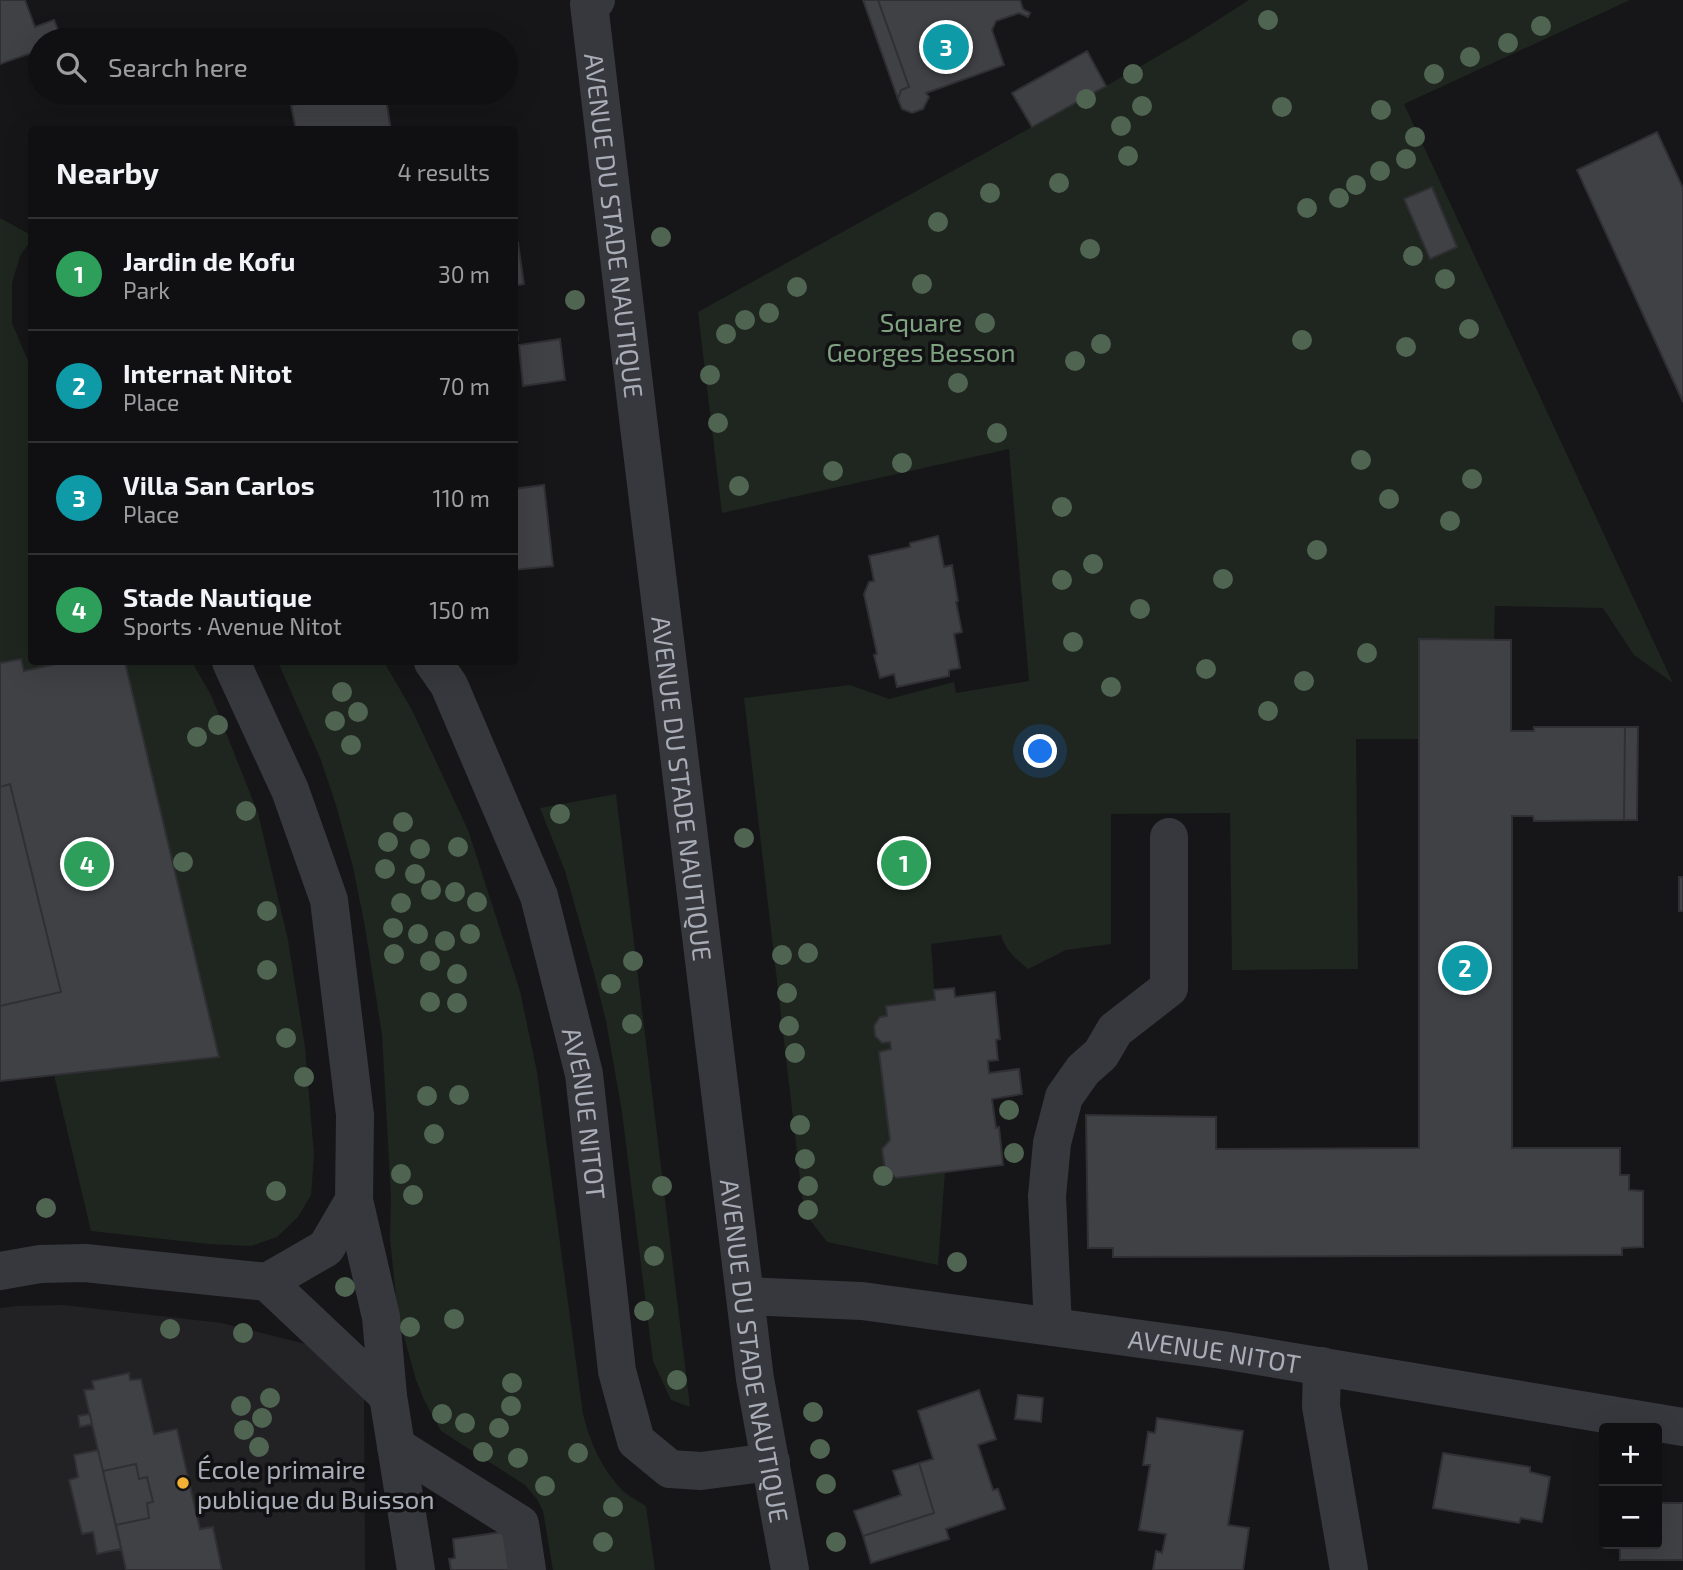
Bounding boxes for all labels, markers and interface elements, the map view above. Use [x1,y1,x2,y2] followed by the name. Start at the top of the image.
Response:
[923,21,969,73] pin: 3
[28,28,518,105] search box
[52,48,90,86] icon: search
[108,51,248,82] text: Search here
[579,51,651,400] street label: AVENUE DU STADE NAUTIQUE
[56,154,159,190] text: Nearby
[398,158,490,186] text: 4 results
[123,245,295,276] text: Jardin de Kofu
[74,260,84,288] text: 1
[438,260,490,288] text: 30 m
[123,276,170,304] text: Park
[826,306,1016,367] park label: Square Georges Besson
[123,357,292,388] text: Internat Nitot
[72,372,86,400] text: 2
[439,372,490,400] text: 70 m
[123,388,179,416] text: Place
[123,469,315,500] text: Villa San Carlos
[72,484,86,512] text: 3
[433,484,490,512] text: 110 m
[123,500,179,528] text: Place
[123,581,312,612] text: Stade Nautique
[72,596,86,624] text: 4
[429,596,490,624] text: 150 m
[123,612,342,640] text: Sports · Avenue Nitot
[647,614,719,962] street label: AVENUE DU STADE NAUTIQUE
[1023,734,1057,768] your location
[881,837,927,889] pin: 1
[64,838,110,890] pin: 4
[1442,942,1488,994] pin: 2
[557,1024,613,1201] street label: AVENUE NITOT
[715,1177,796,1525] street label: AVENUE DU STADE NAUTIQUE
[1126,1322,1303,1378] street label: AVENUE NITOT
[1599,1423,1662,1549] map controls
[1599,1423,1662,1486] button: +
[197,1453,434,1514] place label: École primaire publique du Buisson
[175,1475,191,1491] marker: École primaire publique du Buisson
[1599,1486,1662,1549] button: −

